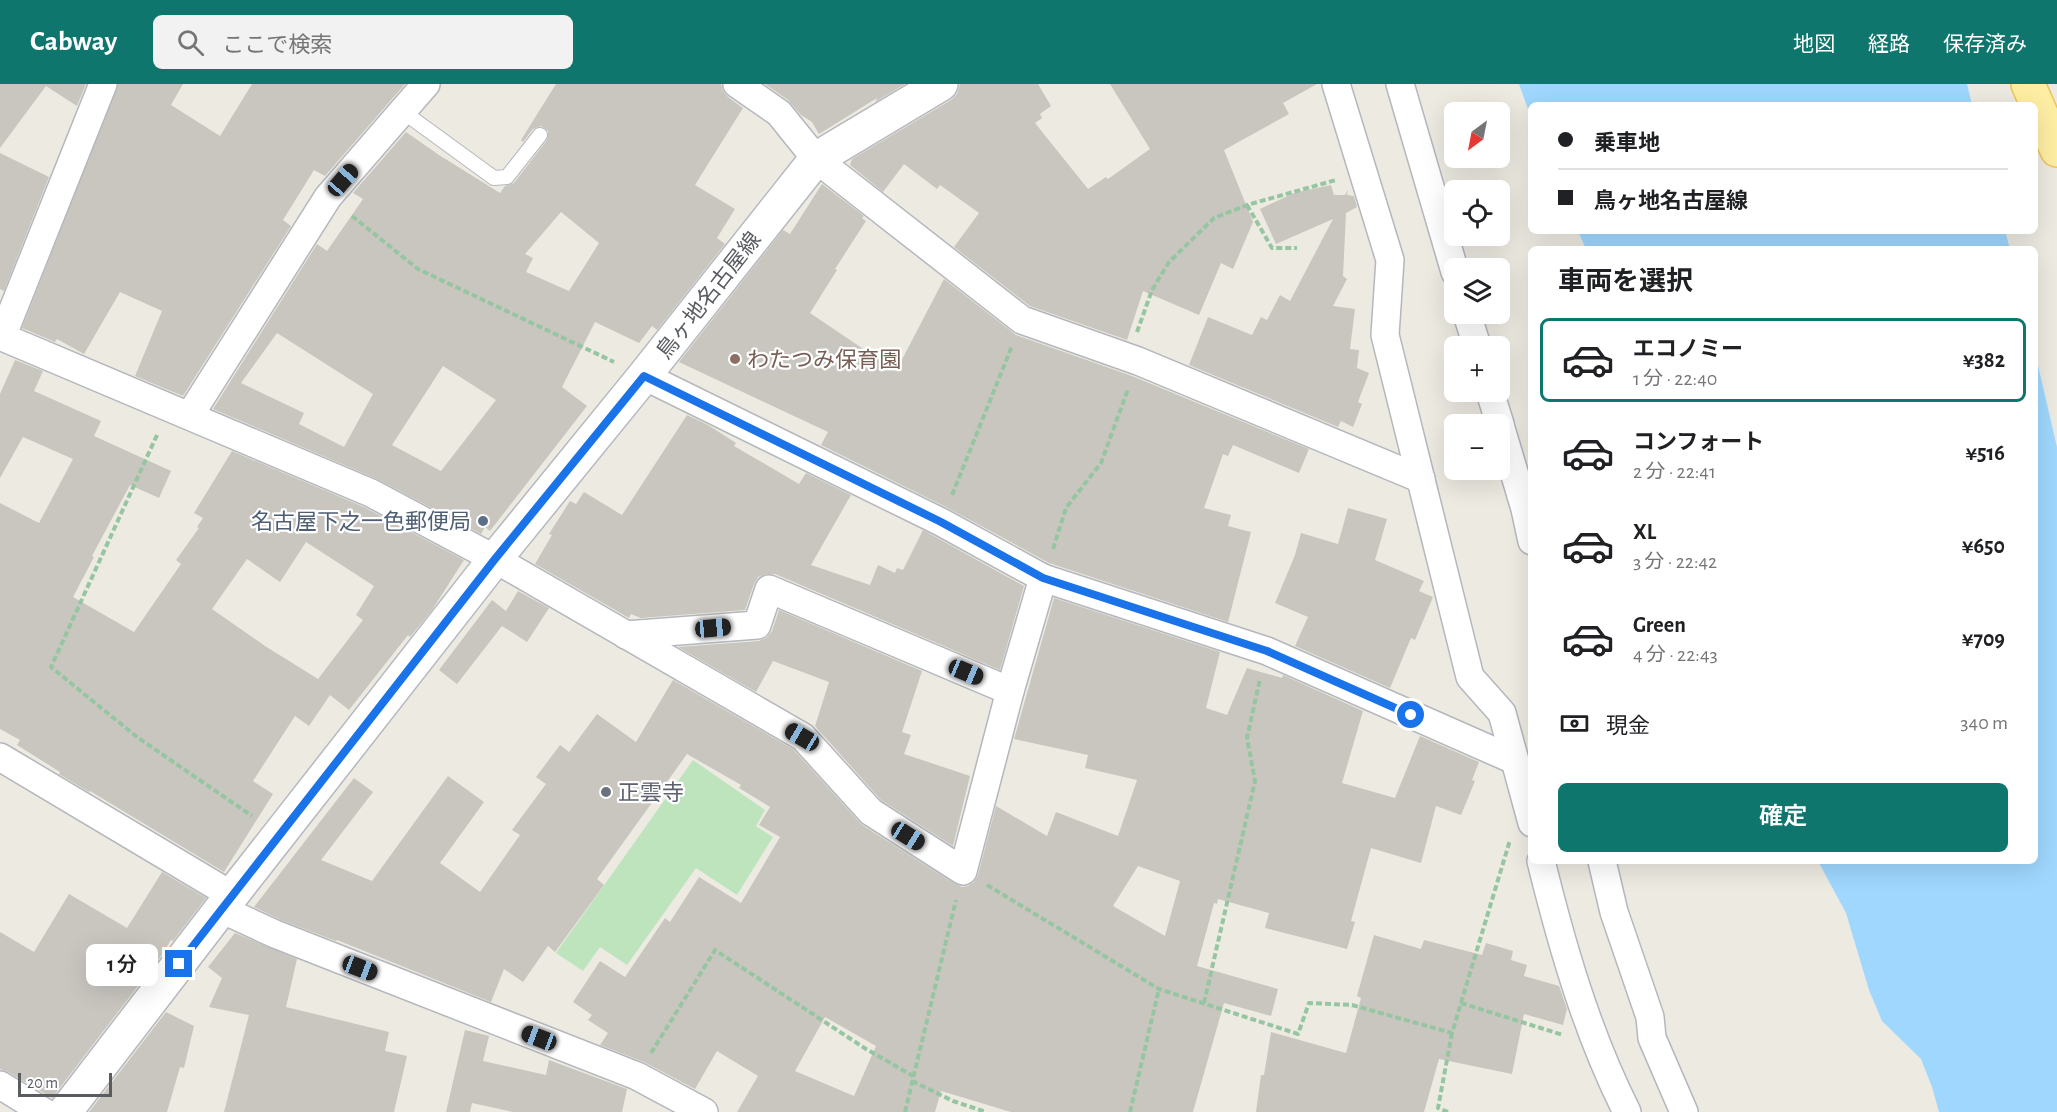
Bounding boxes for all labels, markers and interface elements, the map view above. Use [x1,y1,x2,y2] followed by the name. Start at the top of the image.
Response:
[153,15,573,69] search box
[174,26,207,59] icon: search
[30,28,117,56] text: Cabway
[222,34,332,56] text: ここで検索
[1793,34,1835,55] text: 地図
[1868,34,1910,55] text: 経路
[1943,34,2027,55] text: 保存済み
[1444,102,1510,168] north arrow
[1444,102,1510,480] map controls
[1594,132,1660,154] text: 乗車地
[324,161,362,199] car
[1444,180,1510,246] button: locate
[1594,190,1748,212] text: 鳥ヶ地名古屋線
[652,228,765,363] street label: 鳥ヶ地名古屋線
[1444,258,1510,324] button: layers
[1558,268,1693,295] text: 車両を選択
[1561,333,1615,387] icon: car
[1444,336,1510,402] button: +
[1633,338,1743,360] text: エコノミー
[747,348,901,371] place label: わたつみ保育園
[1963,349,2005,371] text: ¥382
[728,352,742,366] marker: わたつみ保育園
[1633,369,1717,389] text: 1 分 · 22:40
[1444,414,1510,480] button: −
[1561,426,1615,480] icon: car
[1633,431,1764,453] text: コンフォート
[1965,442,2005,464] text: ¥516
[1633,462,1716,482] text: 2 分 · 22:41
[251,510,471,533] place label: 名古屋下之一色郵便局
[476,514,490,528] marker: 名古屋下之一色郵便局
[1561,519,1615,573] icon: car
[1633,521,1656,543] text: XL
[1962,535,2005,557] text: ¥650
[1633,552,1717,572] text: 3 分 · 22:42
[1561,612,1615,666] icon: car
[1633,614,1686,636] text: Green
[694,617,732,639] car
[1962,628,2005,650] text: ¥709
[1633,645,1718,665] text: 4 分 · 22:43
[946,657,986,687] car
[1397,701,1424,728] route start
[1558,707,1591,740] icon: cash
[1960,713,2008,733] text: 340 m
[1606,715,1650,737] text: 現金
[782,720,822,754] car
[618,781,684,804] place label: 正雲寺
[1558,783,2008,852] button: 確定
[599,785,613,799] marker: 正雲寺
[888,819,928,853] car
[86,943,158,985] callout: 1 分
[165,950,192,977] route end
[340,953,380,983] car
[107,955,137,975] text: 1 分
[519,1023,559,1053] car
[18,1070,112,1098] scale bar
[27,1075,58,1091] text: 20 m

